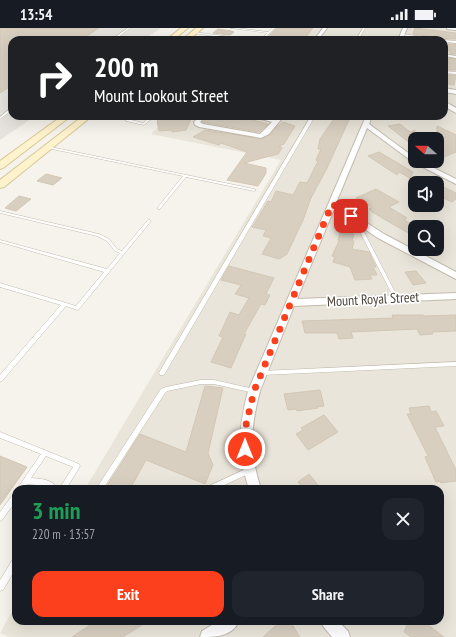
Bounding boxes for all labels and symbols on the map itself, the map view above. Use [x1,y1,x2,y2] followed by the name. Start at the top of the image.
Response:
[408,132,444,168] north arrow
[334,199,368,233] pin
[327,288,420,310] street label: Mount Royal Street
[224,428,266,470] position arrow

